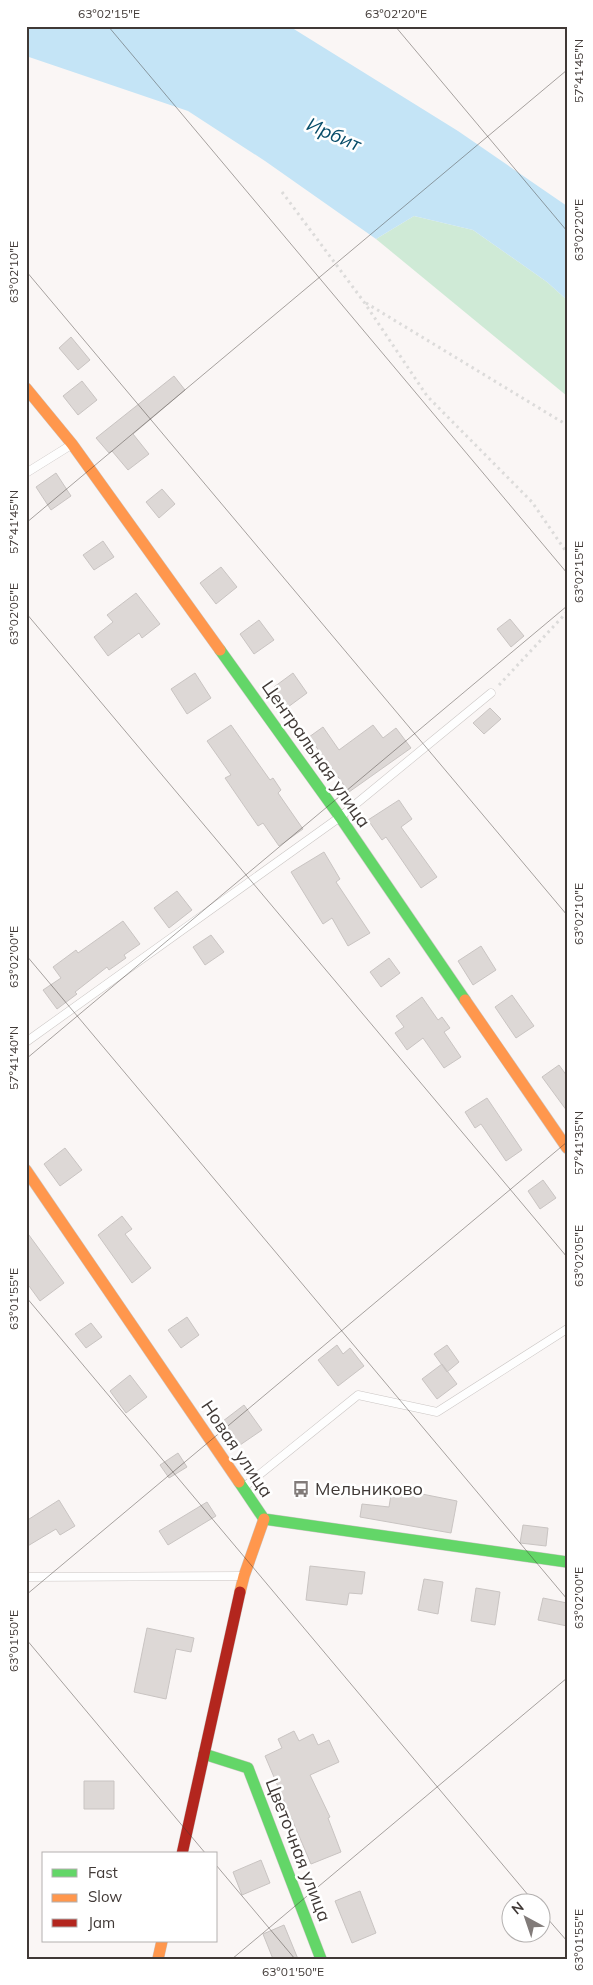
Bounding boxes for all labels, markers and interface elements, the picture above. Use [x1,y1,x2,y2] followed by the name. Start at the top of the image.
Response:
[78,6,140,21] text: 63°02'15"E
[365,6,427,21] text: 63°02'20"E
[571,39,586,103] text: 57°41'45"N
[303,112,366,157] water label: Ирбит
[571,199,586,261] text: 63°02'20"E
[6,241,21,303] text: 63°02'10"E
[6,490,21,554] text: 57°41'45"N
[571,541,586,603] text: 63°02'15"E
[6,583,21,645] text: 63°02'05"E
[257,676,376,832] street label: Центральная улица
[571,883,586,945] text: 63°02'10"E
[6,926,21,988] text: 63°02'00"E
[6,1026,21,1090] text: 57°41'40"N
[571,1111,586,1175] text: 57°41'35"N
[571,1225,586,1287] text: 63°02'05"E
[6,1268,21,1330] text: 63°01'55"E
[196,1396,278,1502] street label: Новая улица
[315,1477,423,1500] place label: Мельниково
[291,1479,311,1499] bus stop icon: Мельниково
[571,1567,586,1629] text: 63°02'00"E
[6,1610,21,1672] text: 63°01'50"E
[260,1775,336,1925] street label: Цветочная улица
[42,1852,218,1942] legend
[88,1863,118,1882] text: Fast
[88,1887,122,1906] text: Slow
[500,1892,550,1942] north arrow
[508,1898,527,1918] text: N
[571,1909,586,1971] text: 63°01'55"E
[88,1913,115,1932] text: Jam
[262,1964,324,1979] text: 63°01'50"E

